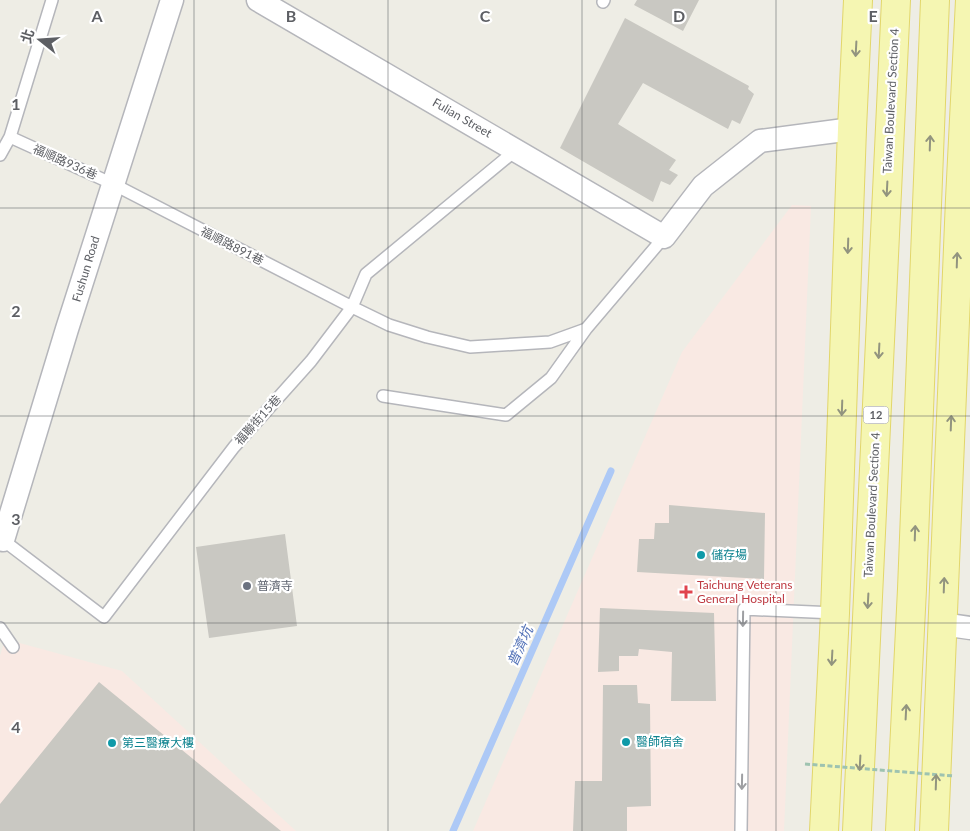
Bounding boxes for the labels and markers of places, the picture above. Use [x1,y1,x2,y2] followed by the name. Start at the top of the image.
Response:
[711,547,747,562] place label: 儲存場
[695,549,707,561] marker: 儲存場
[697,577,793,606] place label: Taichung Veterans General Hospital
[257,578,293,593] place label: 普濟寺
[241,580,253,592] marker: 普濟寺
[679,585,693,599] marker: Taichung Veterans General Hospital
[636,734,684,749] place label: 醫師宿舍
[122,735,194,750] place label: 第三醫療大樓
[620,736,632,748] marker: 醫師宿舍
[106,737,118,749] marker: 第三醫療大樓

